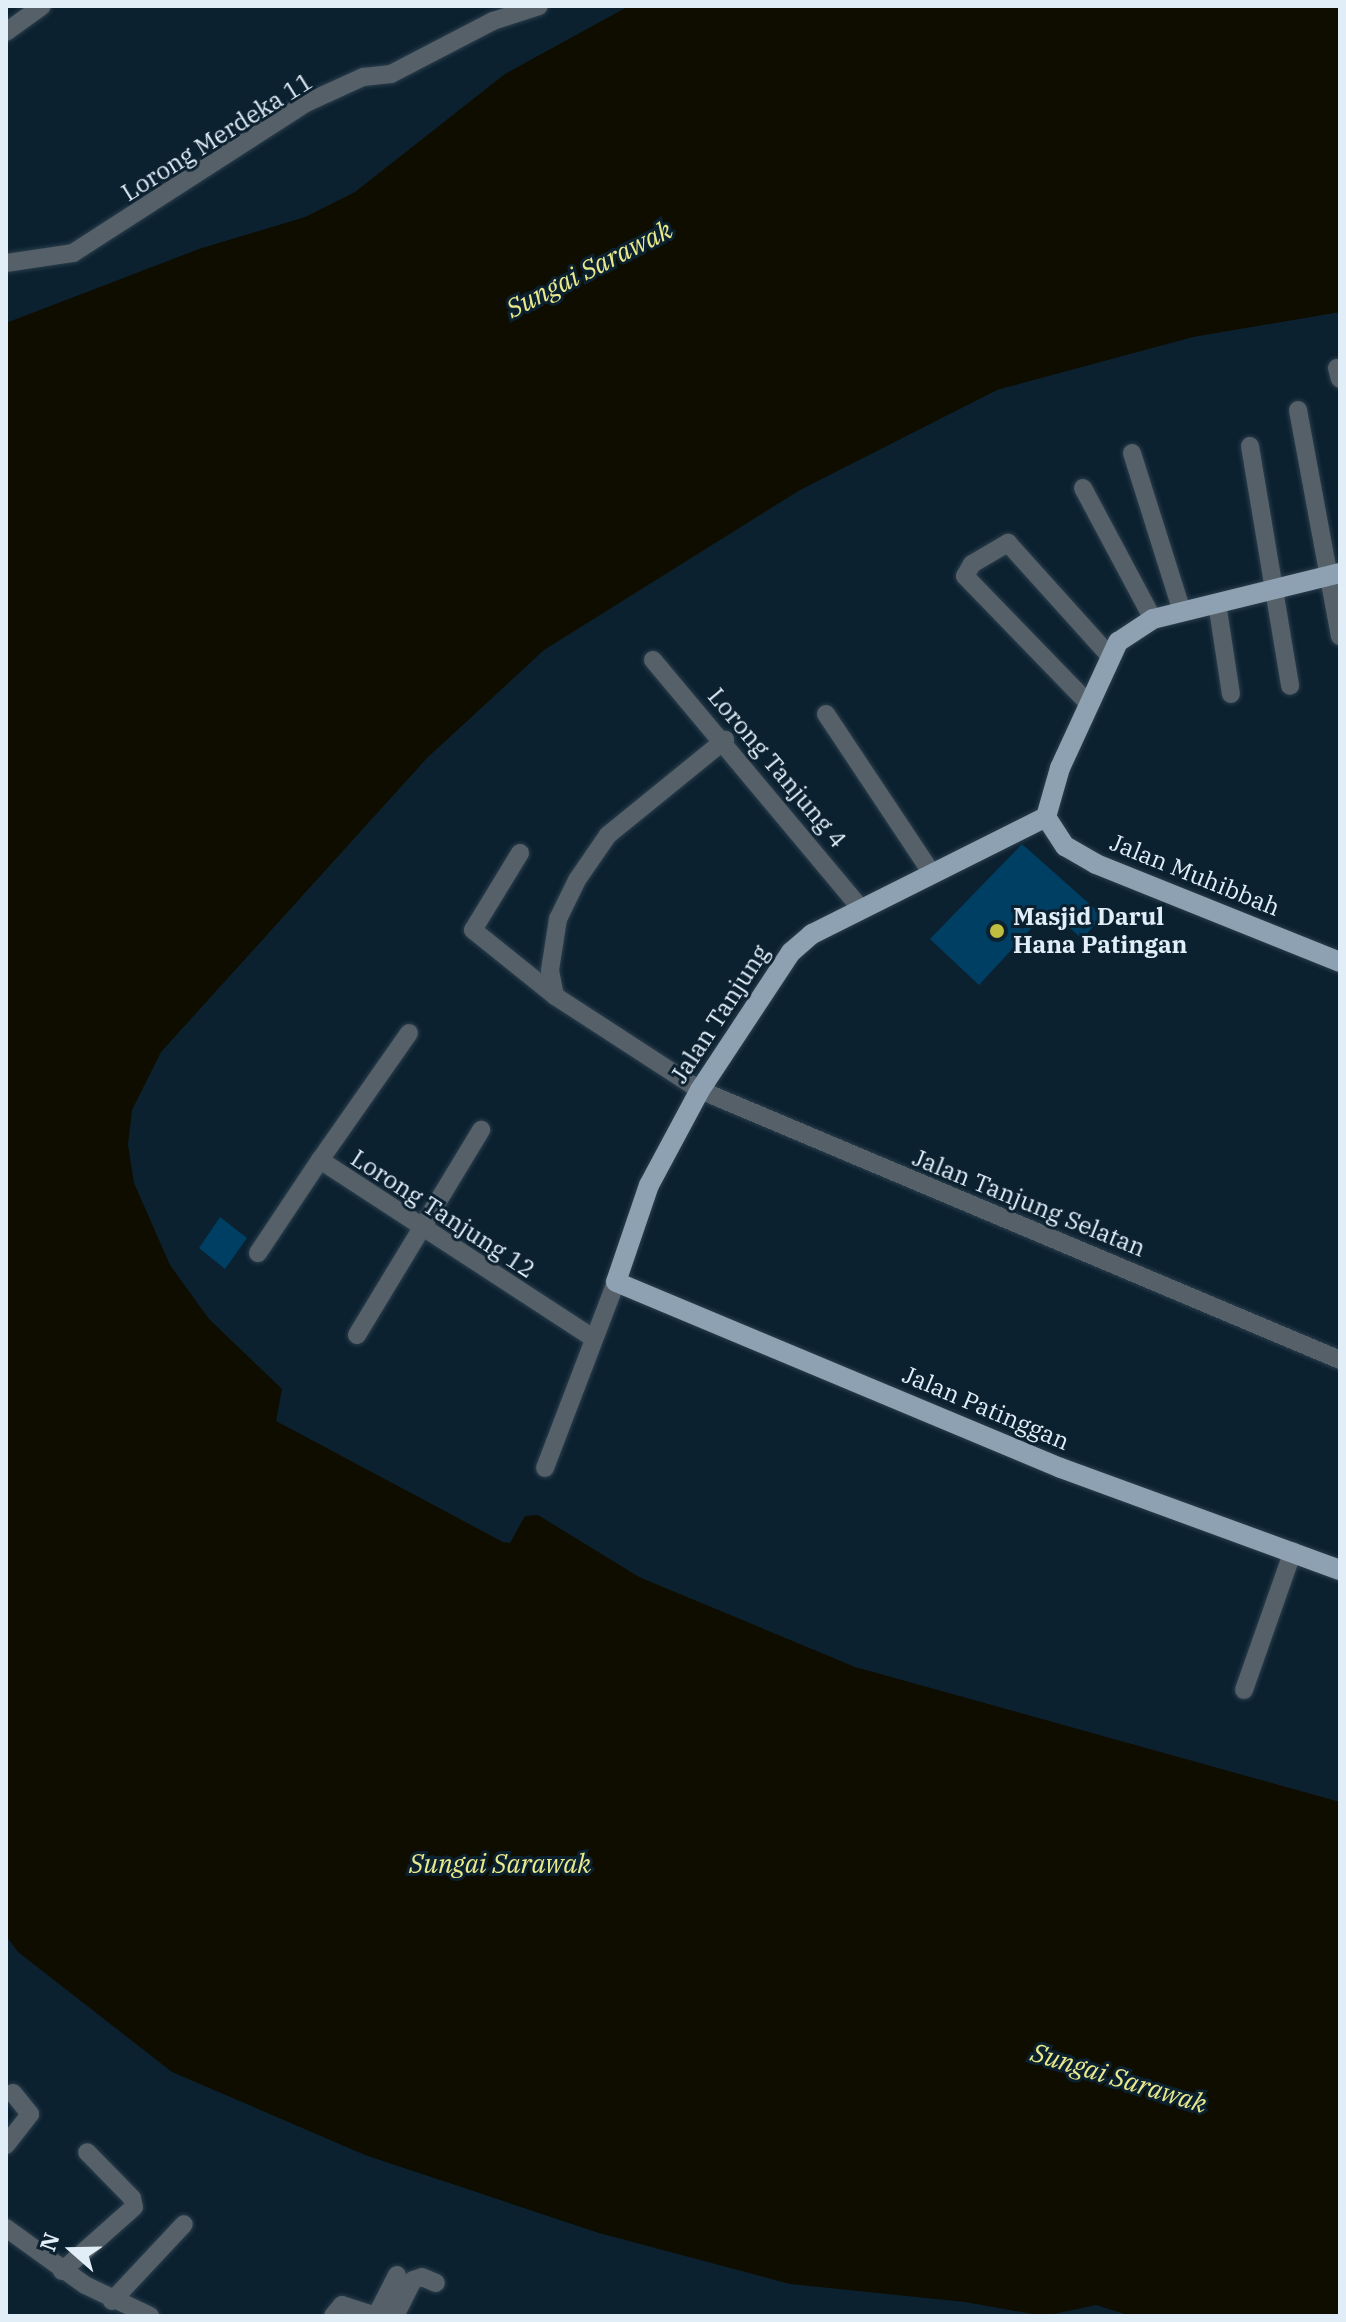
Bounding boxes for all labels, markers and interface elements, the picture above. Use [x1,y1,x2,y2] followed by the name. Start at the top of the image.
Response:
[116,67,318,207] street label: Lorong Merdeka 11
[501,214,677,324] water label: Sungai Sarawak
[702,682,852,854] street label: Lorong Tanjung 4
[1106,828,1284,922] street label: Jalan Muhibbah
[1013,903,1187,959] place label: Masjid Darul Hana Patingan
[988,922,1006,940] marker: Masjid Darul Hana Patingan
[665,940,775,1088] street label: Jalan Tanjung
[908,1143,1150,1263] street label: Jalan Tanjung Selatan
[345,1144,541,1284] street label: Lorong Tanjung 12
[898,1360,1074,1456] street label: Jalan Patinggan
[409,1848,591,1880] water label: Sungai Sarawak
[1027,2036,1211,2120] water label: Sungai Sarawak
[32,2210,112,2290] north arrow
[32,2228,66,2255] text: N

